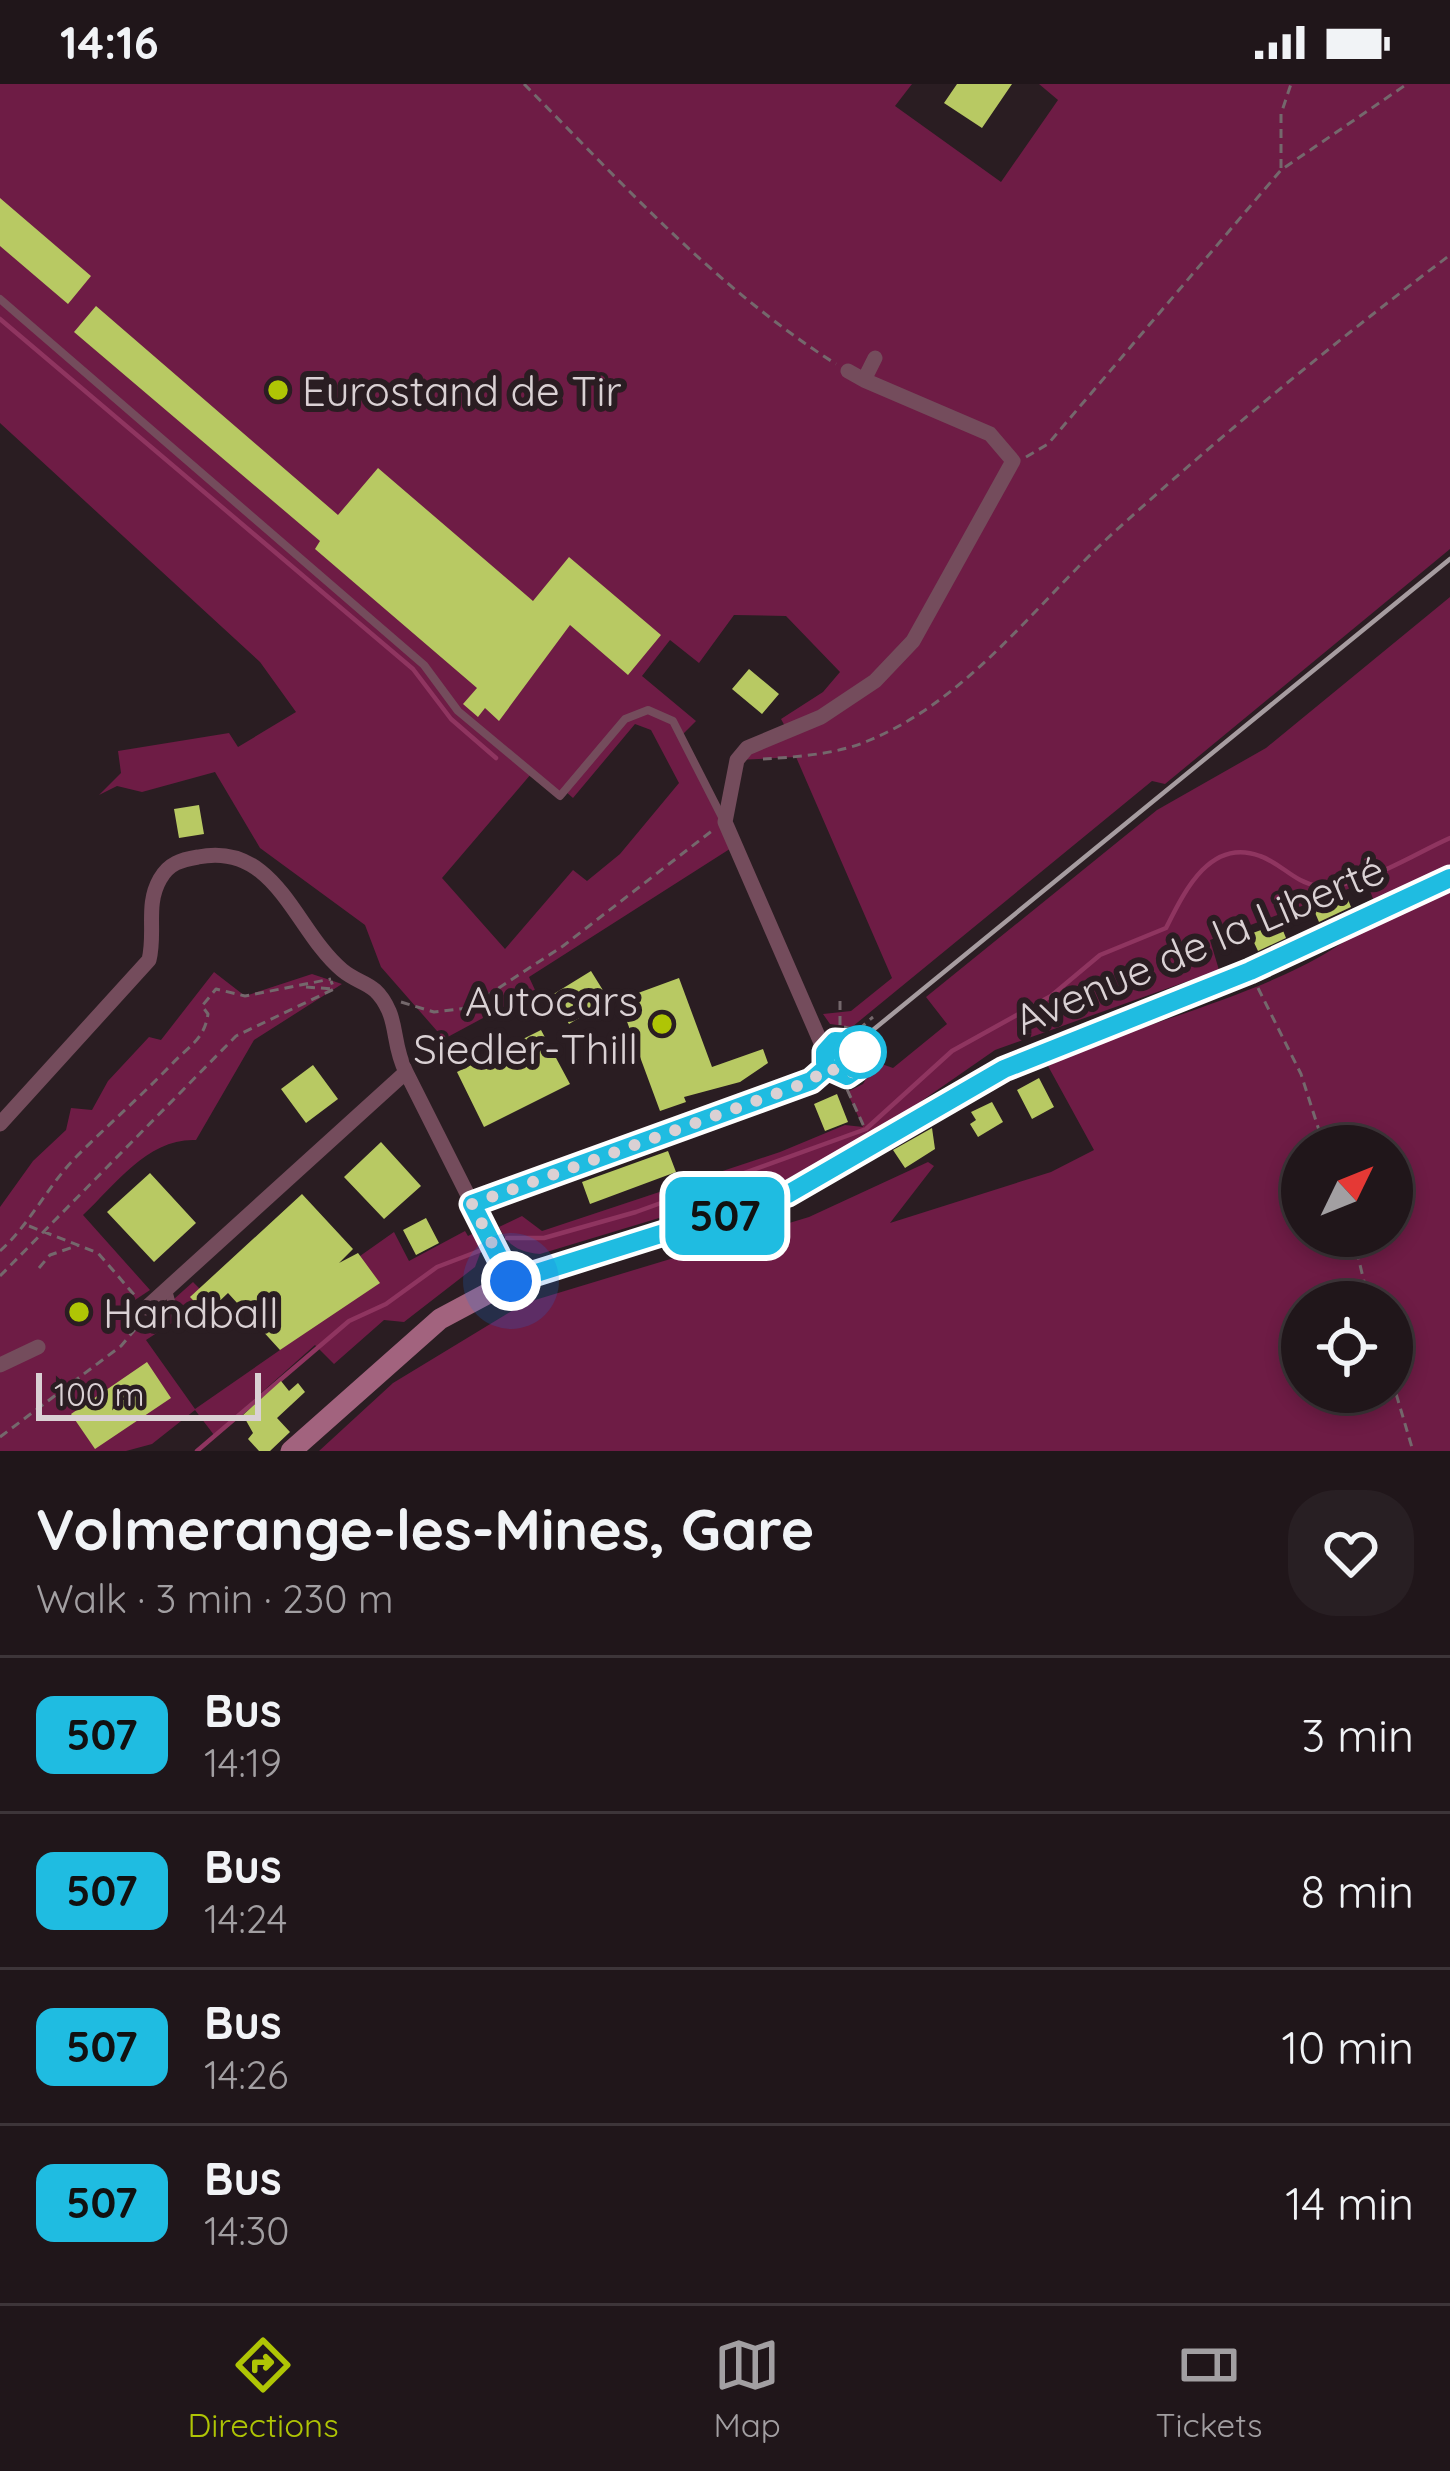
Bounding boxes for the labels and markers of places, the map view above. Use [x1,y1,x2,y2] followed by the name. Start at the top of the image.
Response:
[302,364,622,417] place label: Eurostand de Tir
[265,377,291,403] marker: Eurostand de Tir
[413,974,638,1075] place label: Autocars Siedler-Thill
[649,1011,675,1037] marker: Autocars Siedler-Thill
[835,1027,885,1077] unlabelled marker
[103,1286,279,1339] place label: Handball
[66,1299,92,1325] marker: Handball

